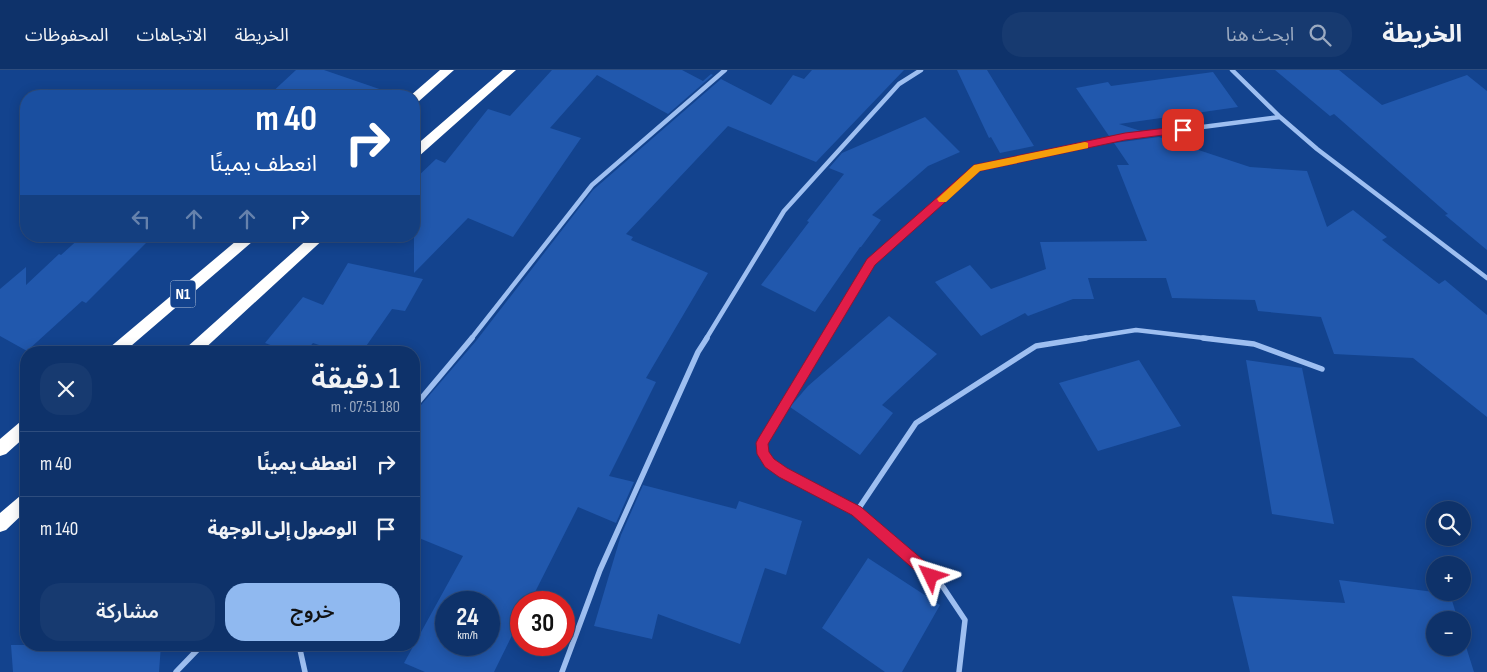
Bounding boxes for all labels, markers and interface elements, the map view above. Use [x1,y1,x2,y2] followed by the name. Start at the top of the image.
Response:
[1002,12,1352,57] search box
[1382,20,1462,49] text: الخريطة
[1306,21,1334,49] icon: search
[1226,24,1294,47] text: ابحث هنا
[25,25,109,46] text: المحفوظات
[137,25,207,46] text: الاتجاهات
[235,25,289,46] text: الخريطة
[255,98,317,141] text: 40 m
[1162,109,1204,151] pin
[335,110,400,175] icon: right
[1169,116,1197,144] icon: arrive
[210,151,317,178] text: انعطف يمينًا
[127,205,155,233] icon: left
[180,205,208,233] icon: ahead
[233,205,261,233] icon: ahead
[286,205,314,233] icon: right
[170,280,196,308] road number: N1
[311,361,400,397] text: 1 دقيقة
[40,363,92,415] button: close
[331,398,400,417] text: 180 m · 07:51
[372,450,400,478] icon: right
[40,453,72,476] text: 40 m
[257,453,357,476] text: انعطف يمينًا
[1426,501,1471,656] map controls
[1426,501,1471,546] button: search
[372,515,400,543] icon: arrive
[40,518,78,541] text: 140 m
[208,518,357,541] text: الوصول إلى الوجهة
[904,549,956,601] position arrow
[1426,556,1471,601] button: +
[40,583,215,641] button: مشاركة
[225,583,400,641] button: خروج
[510,591,575,656] speed limit sign: 30
[456,602,479,633] text: 24
[1426,611,1471,656] button: −
[457,628,478,643] text: km/h

